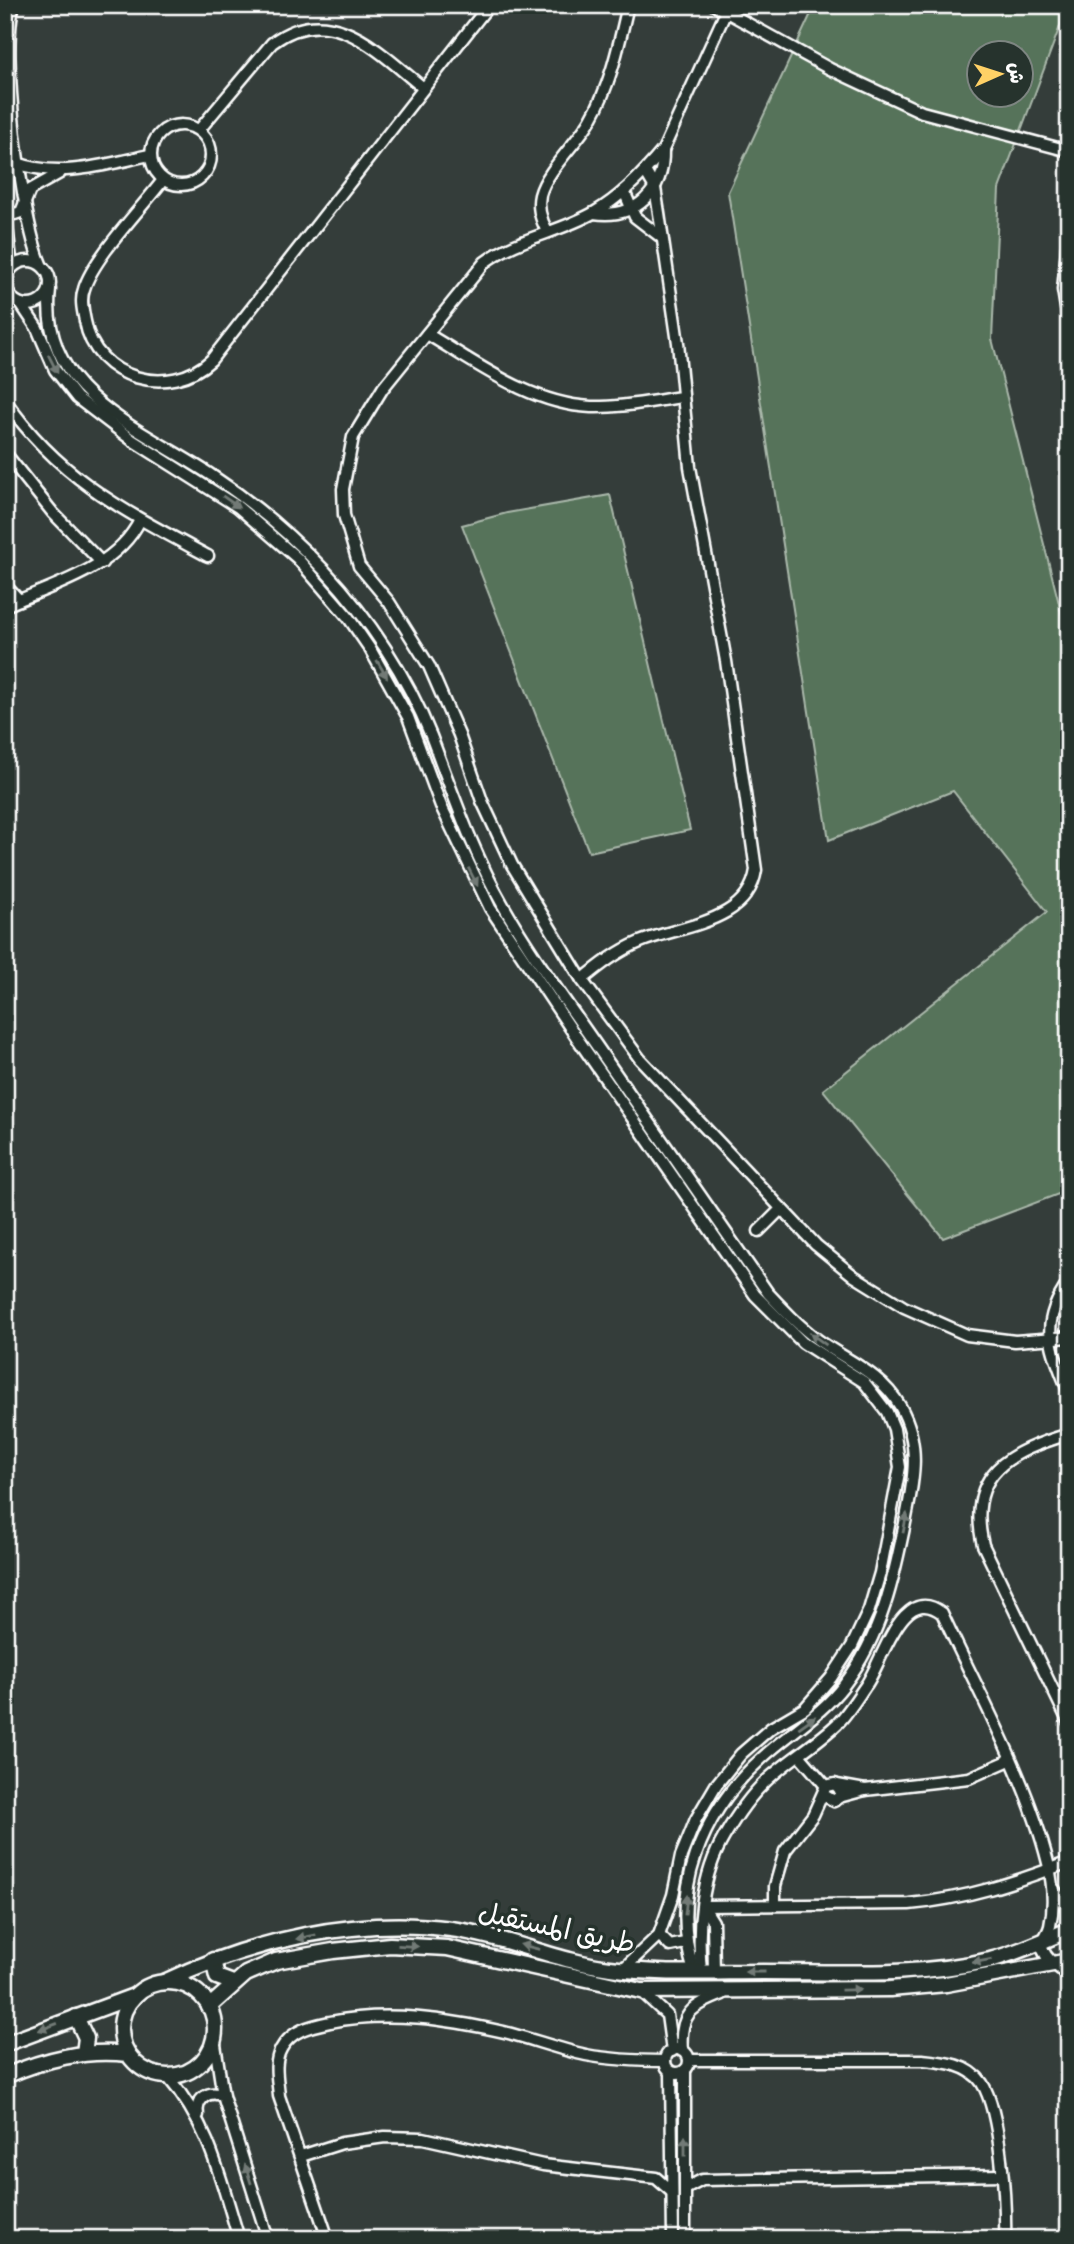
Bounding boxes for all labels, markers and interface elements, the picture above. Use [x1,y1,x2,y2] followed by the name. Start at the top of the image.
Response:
[965,38,1036,108] north arrow
[1003,62,1029,84] text: ش
[47,354,59,374] one-way arrow
[222,495,240,509] one-way arrow
[376,659,388,679] one-way arrow
[468,867,479,887] one-way arrow
[809,1332,827,1346] one-way arrow
[900,1512,911,1534] one-way arrow
[798,1715,816,1729] one-way arrow
[475,1894,639,1961] street label: طريق المستقبل
[680,1894,691,1916] one-way arrow
[295,1932,317,1943] one-way arrow
[397,1940,419,1951] one-way arrow
[519,1941,541,1952] one-way arrow
[971,1956,993,1967] one-way arrow
[744,1966,766,1978] one-way arrow
[840,1984,862,1995] one-way arrow
[38,2022,59,2033] one-way arrow
[679,2135,691,2157] one-way arrow
[242,2163,252,2184] one-way arrow

